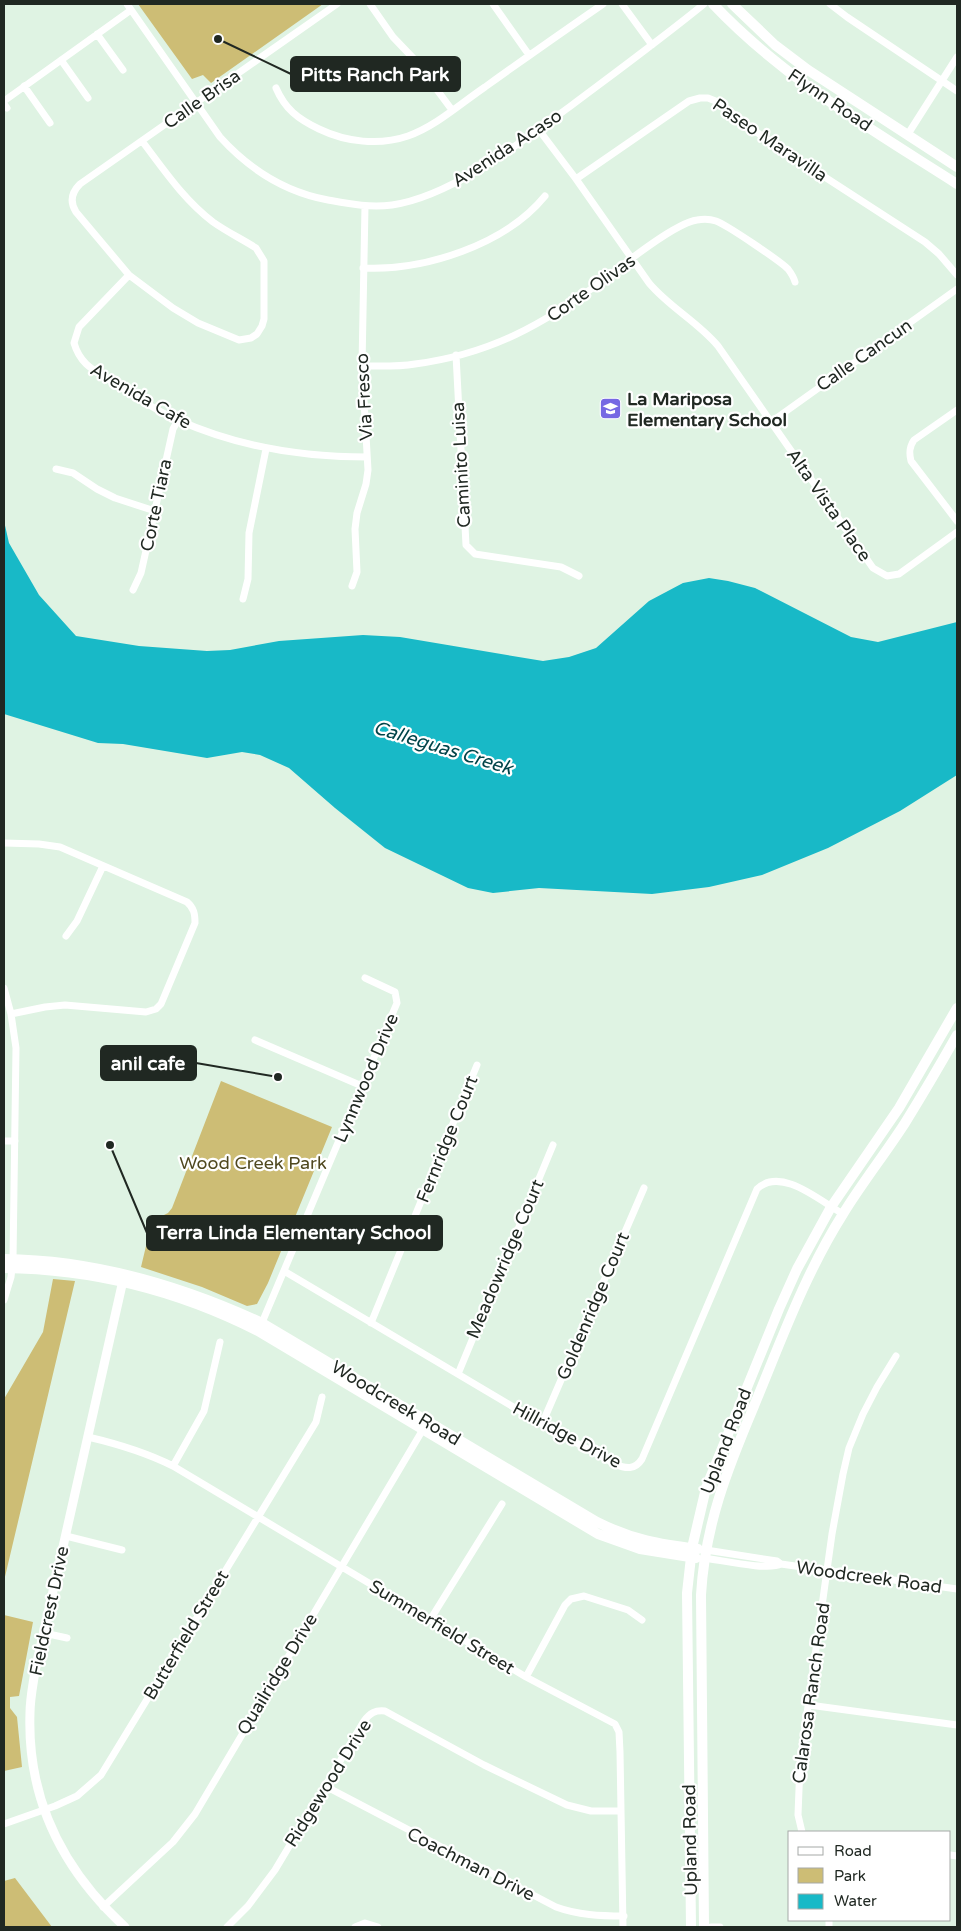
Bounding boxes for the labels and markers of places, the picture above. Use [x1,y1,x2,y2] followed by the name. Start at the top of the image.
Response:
[291,57,460,91] callout: Pitts Ranch Park
[627,388,787,431] place label: La Mariposa Elementary School
[599,397,623,421] school or university icon: La Mariposa Elementary School
[101,1046,196,1080] callout: anil cafe
[147,1216,442,1250] callout: Terra Linda Elementary School

